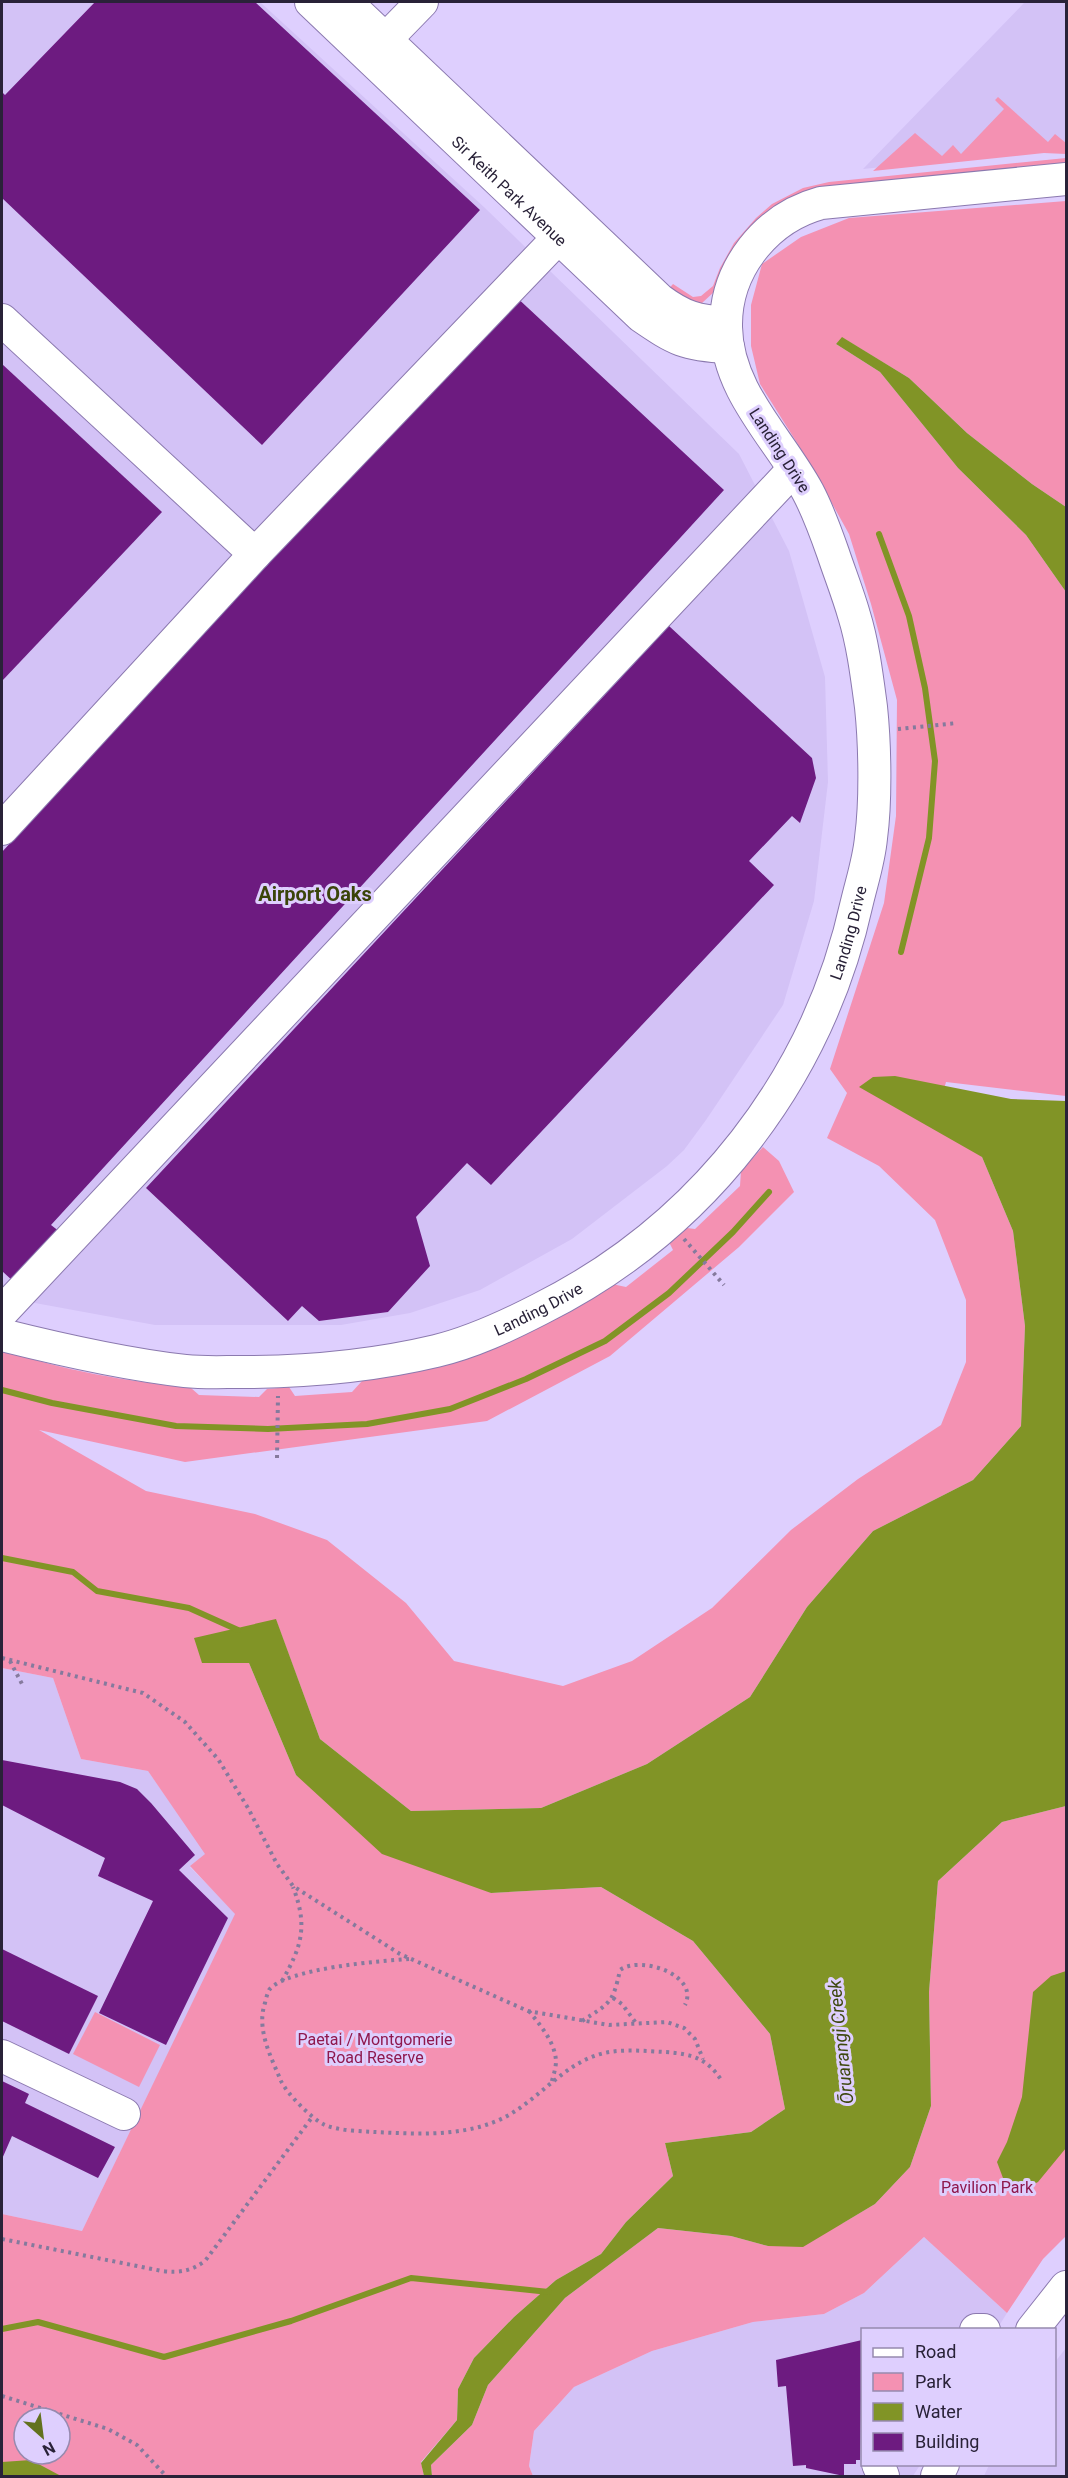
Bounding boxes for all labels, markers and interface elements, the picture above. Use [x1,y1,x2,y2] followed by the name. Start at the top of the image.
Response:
[448,132,571,250] street label: Sir Keith Park Avenue
[745,405,814,496] street label: Landing Drive
[258,882,372,906] district label: Airport Oaks
[826,884,871,983] street label: Landing Drive
[491,1279,586,1340] street label: Landing Drive
[823,1978,857,2105] water label: Ōruarangi Creek
[297,2030,453,2067] park label: Paetai / Montgomerie Road Reserve
[941,2178,1034,2197] park label: Pavilion Park
[861,2328,1056,2466] legend
[915,2341,956,2362] text: Road
[915,2371,952,2392] text: Park
[915,2401,962,2422] text: Water
[12,2406,72,2466] north arrow
[915,2431,979,2452] text: Building
[39,2438,58,2460] text: N

